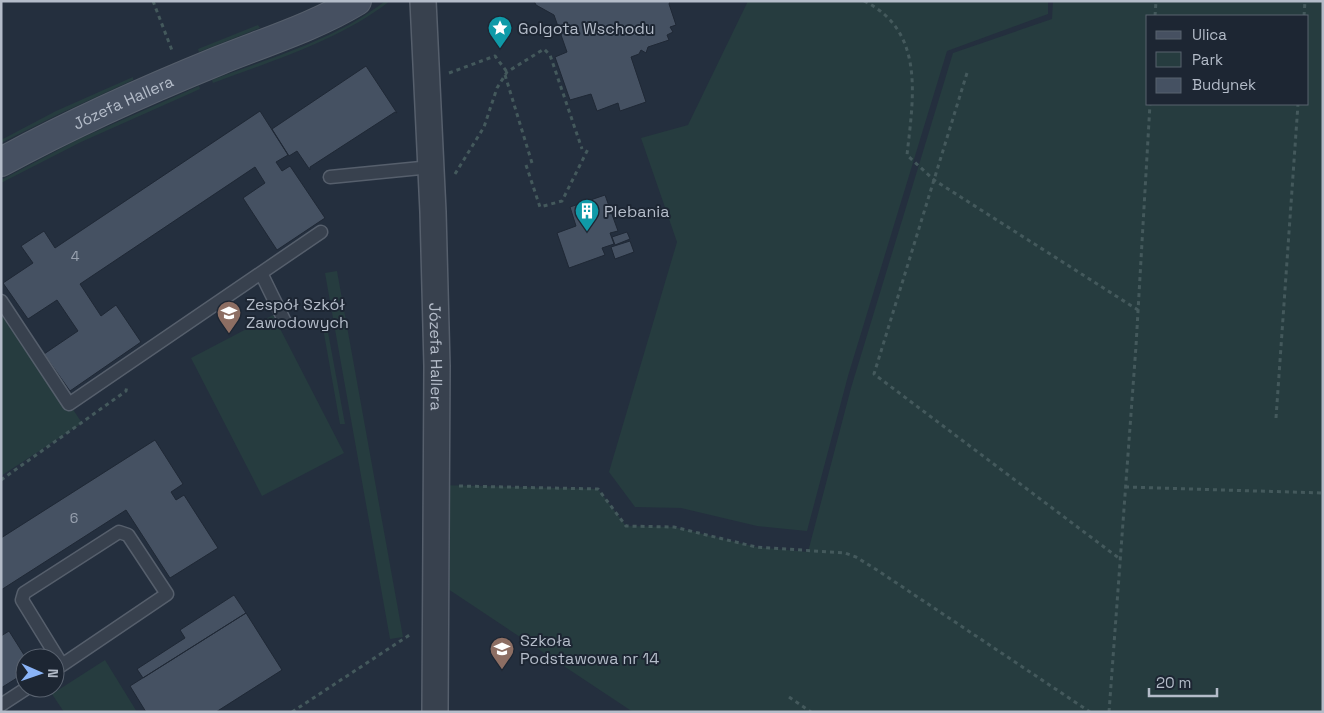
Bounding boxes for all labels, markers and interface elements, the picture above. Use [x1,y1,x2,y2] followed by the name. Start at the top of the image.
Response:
[487,15,513,49] place icon: Golgota Wschodu
[1146,15,1309,105] legend
[518,18,655,39] place label: Golgota Wschodu
[1192,25,1227,44] text: Ulica
[1192,50,1223,69] text: Park
[69,70,177,134] street label: Józefa Hallera
[1192,75,1256,94] text: Budynek
[574,198,600,232] building icon: Plebania
[604,201,669,222] place label: Plebania
[71,247,80,265] house number: 4
[246,294,349,333] place label: Zespół Szkół Zawodowych
[216,300,242,334] school or university icon: Zespół Szkół Zawodowych
[425,302,448,411] street label: Józefa Hallera
[70,509,78,527] house number: 6
[520,630,659,669] place label: Szkoła Podstawowa nr 14
[489,636,515,670] school or university icon: Szkoła Podstawowa nr 14
[15,648,65,698] north arrow
[1149,666,1216,698] scale bar
[44,668,62,678] text: N
[1156,673,1191,692] text: 20 m

